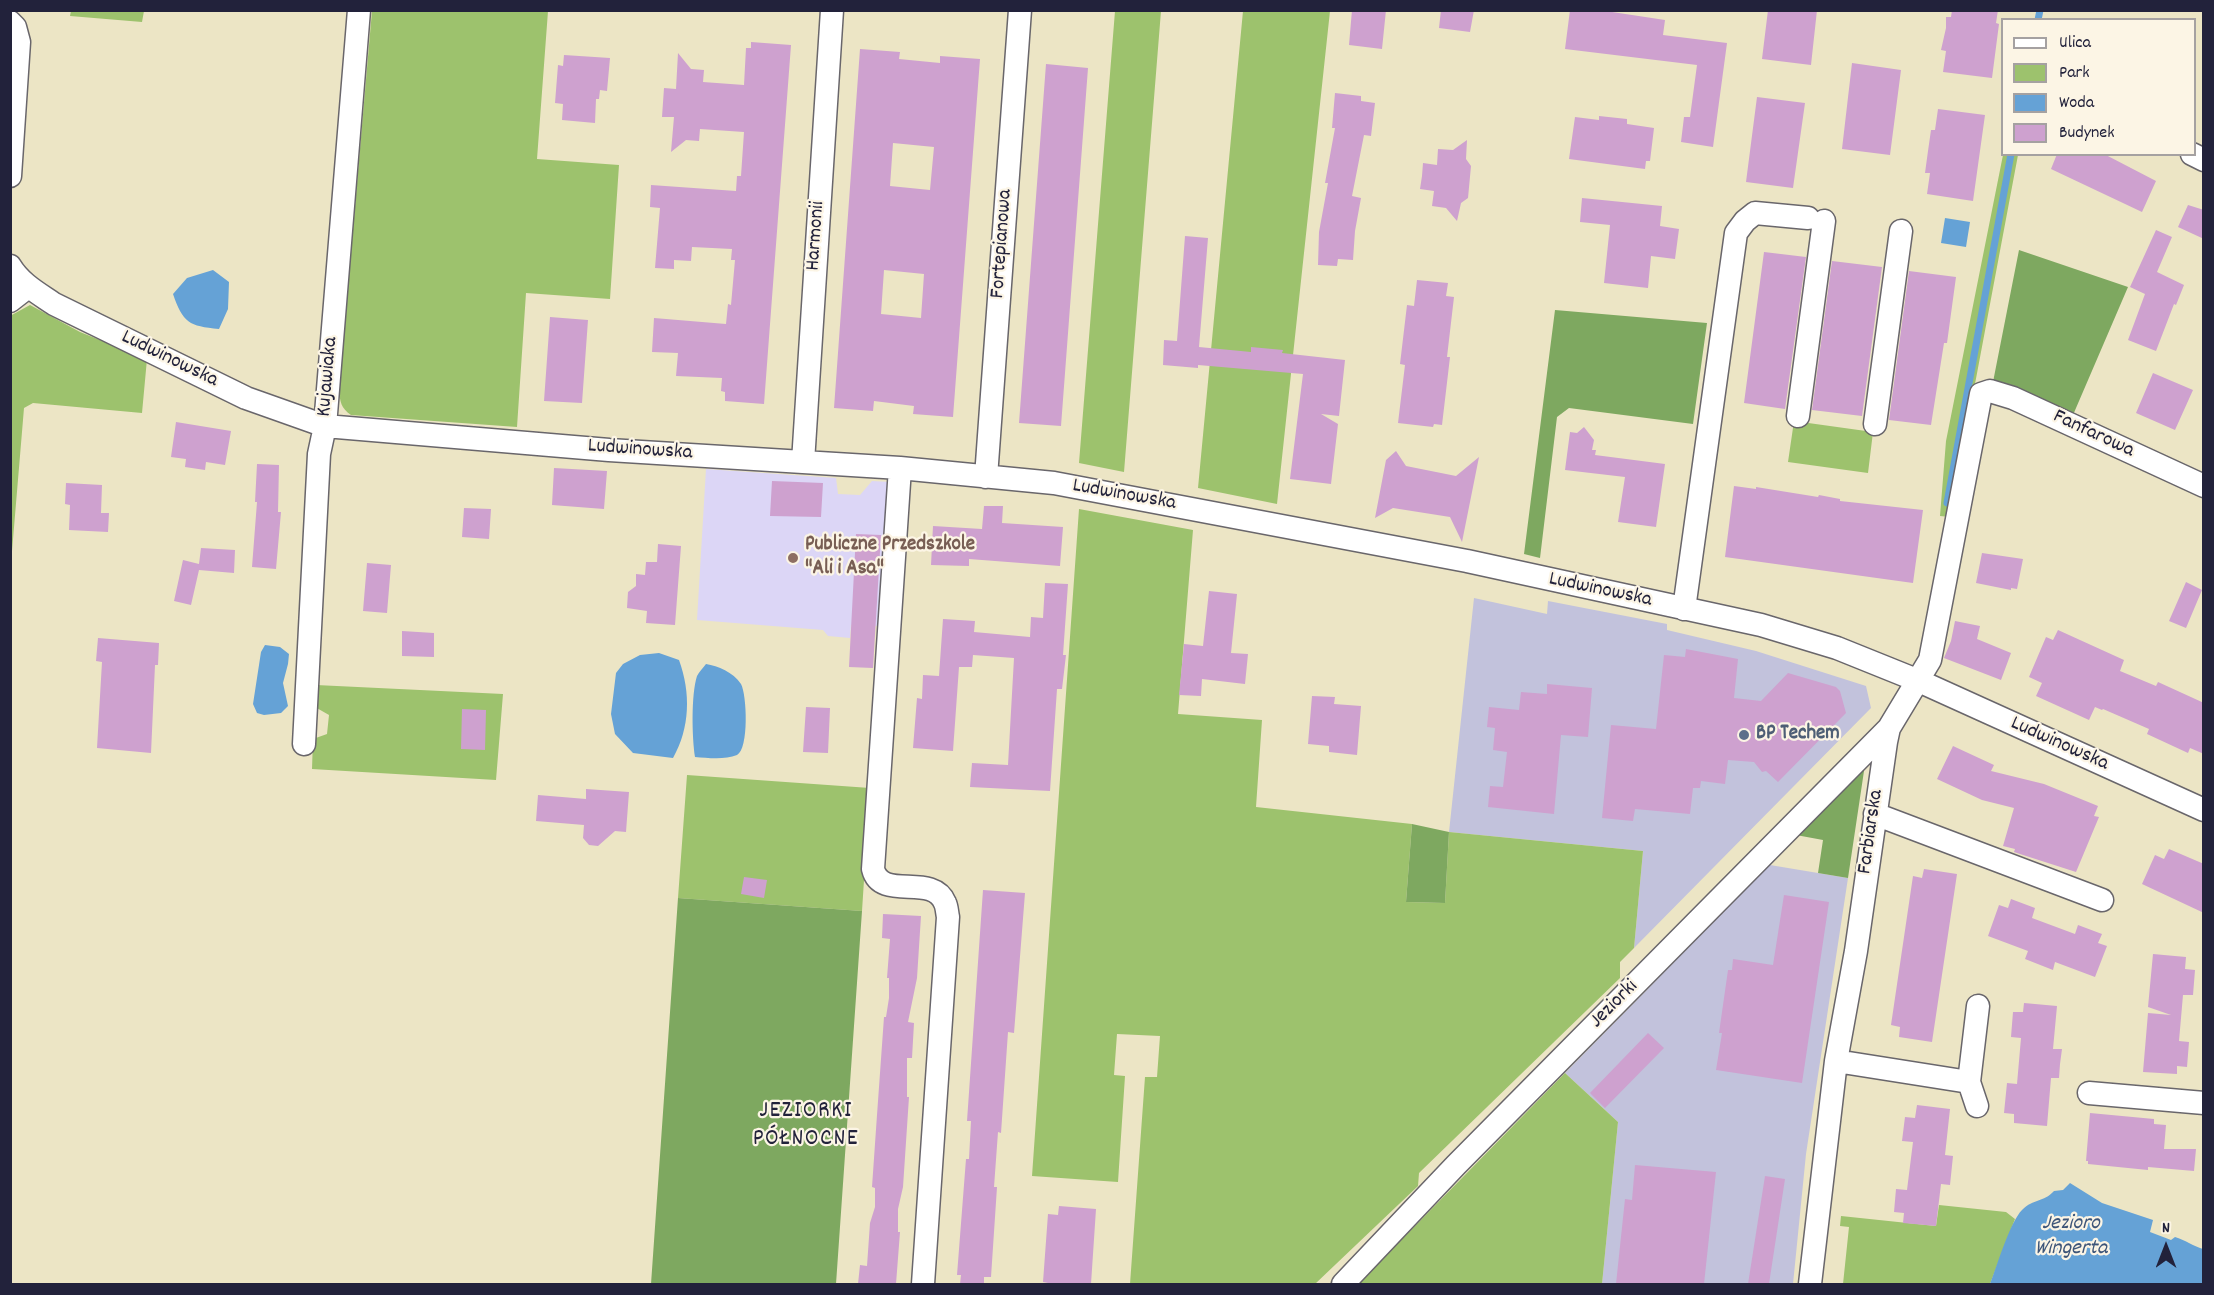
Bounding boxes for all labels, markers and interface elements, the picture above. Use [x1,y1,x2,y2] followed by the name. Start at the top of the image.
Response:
[2001,18,2196,156] legend
[2059,31,2091,56] text: Ulica
[2059,61,2090,86] text: Park
[2059,91,2094,116] text: Woda
[2059,121,2115,146] text: Budynek
[987,189,1019,299] street label: Fortepianowa
[802,200,832,272] street label: Harmonii
[116,326,222,394] street label: Ludwinowska
[313,336,345,418] street label: Kujawiaka
[2048,405,2138,465] street label: Fanfarowa
[587,435,693,467] street label: Ludwinowska
[1070,474,1178,518] street label: Ludwinowska
[805,533,975,583] place label: Publiczne Przedszkole "Ali i Asa"
[786,551,800,565] marker: Publiczne Przedszkole "Ali i Asa"
[1546,568,1654,614] street label: Ludwinowska
[2006,712,2112,778] street label: Ludwinowska
[1756,722,1840,748] place label: BP Techem
[1737,728,1751,742] marker: BP Techem
[1854,788,1890,876] street label: Farbiarska
[1585,975,1645,1035] street label: Jeziorki
[753,1099,859,1155] district label: JEZIORKI PÓŁNOCNE
[2035,1212,2107,1264] water label: Jezioro Wingerta
[2136,1217,2196,1277] north arrow
[2162,1217,2170,1240] text: N

